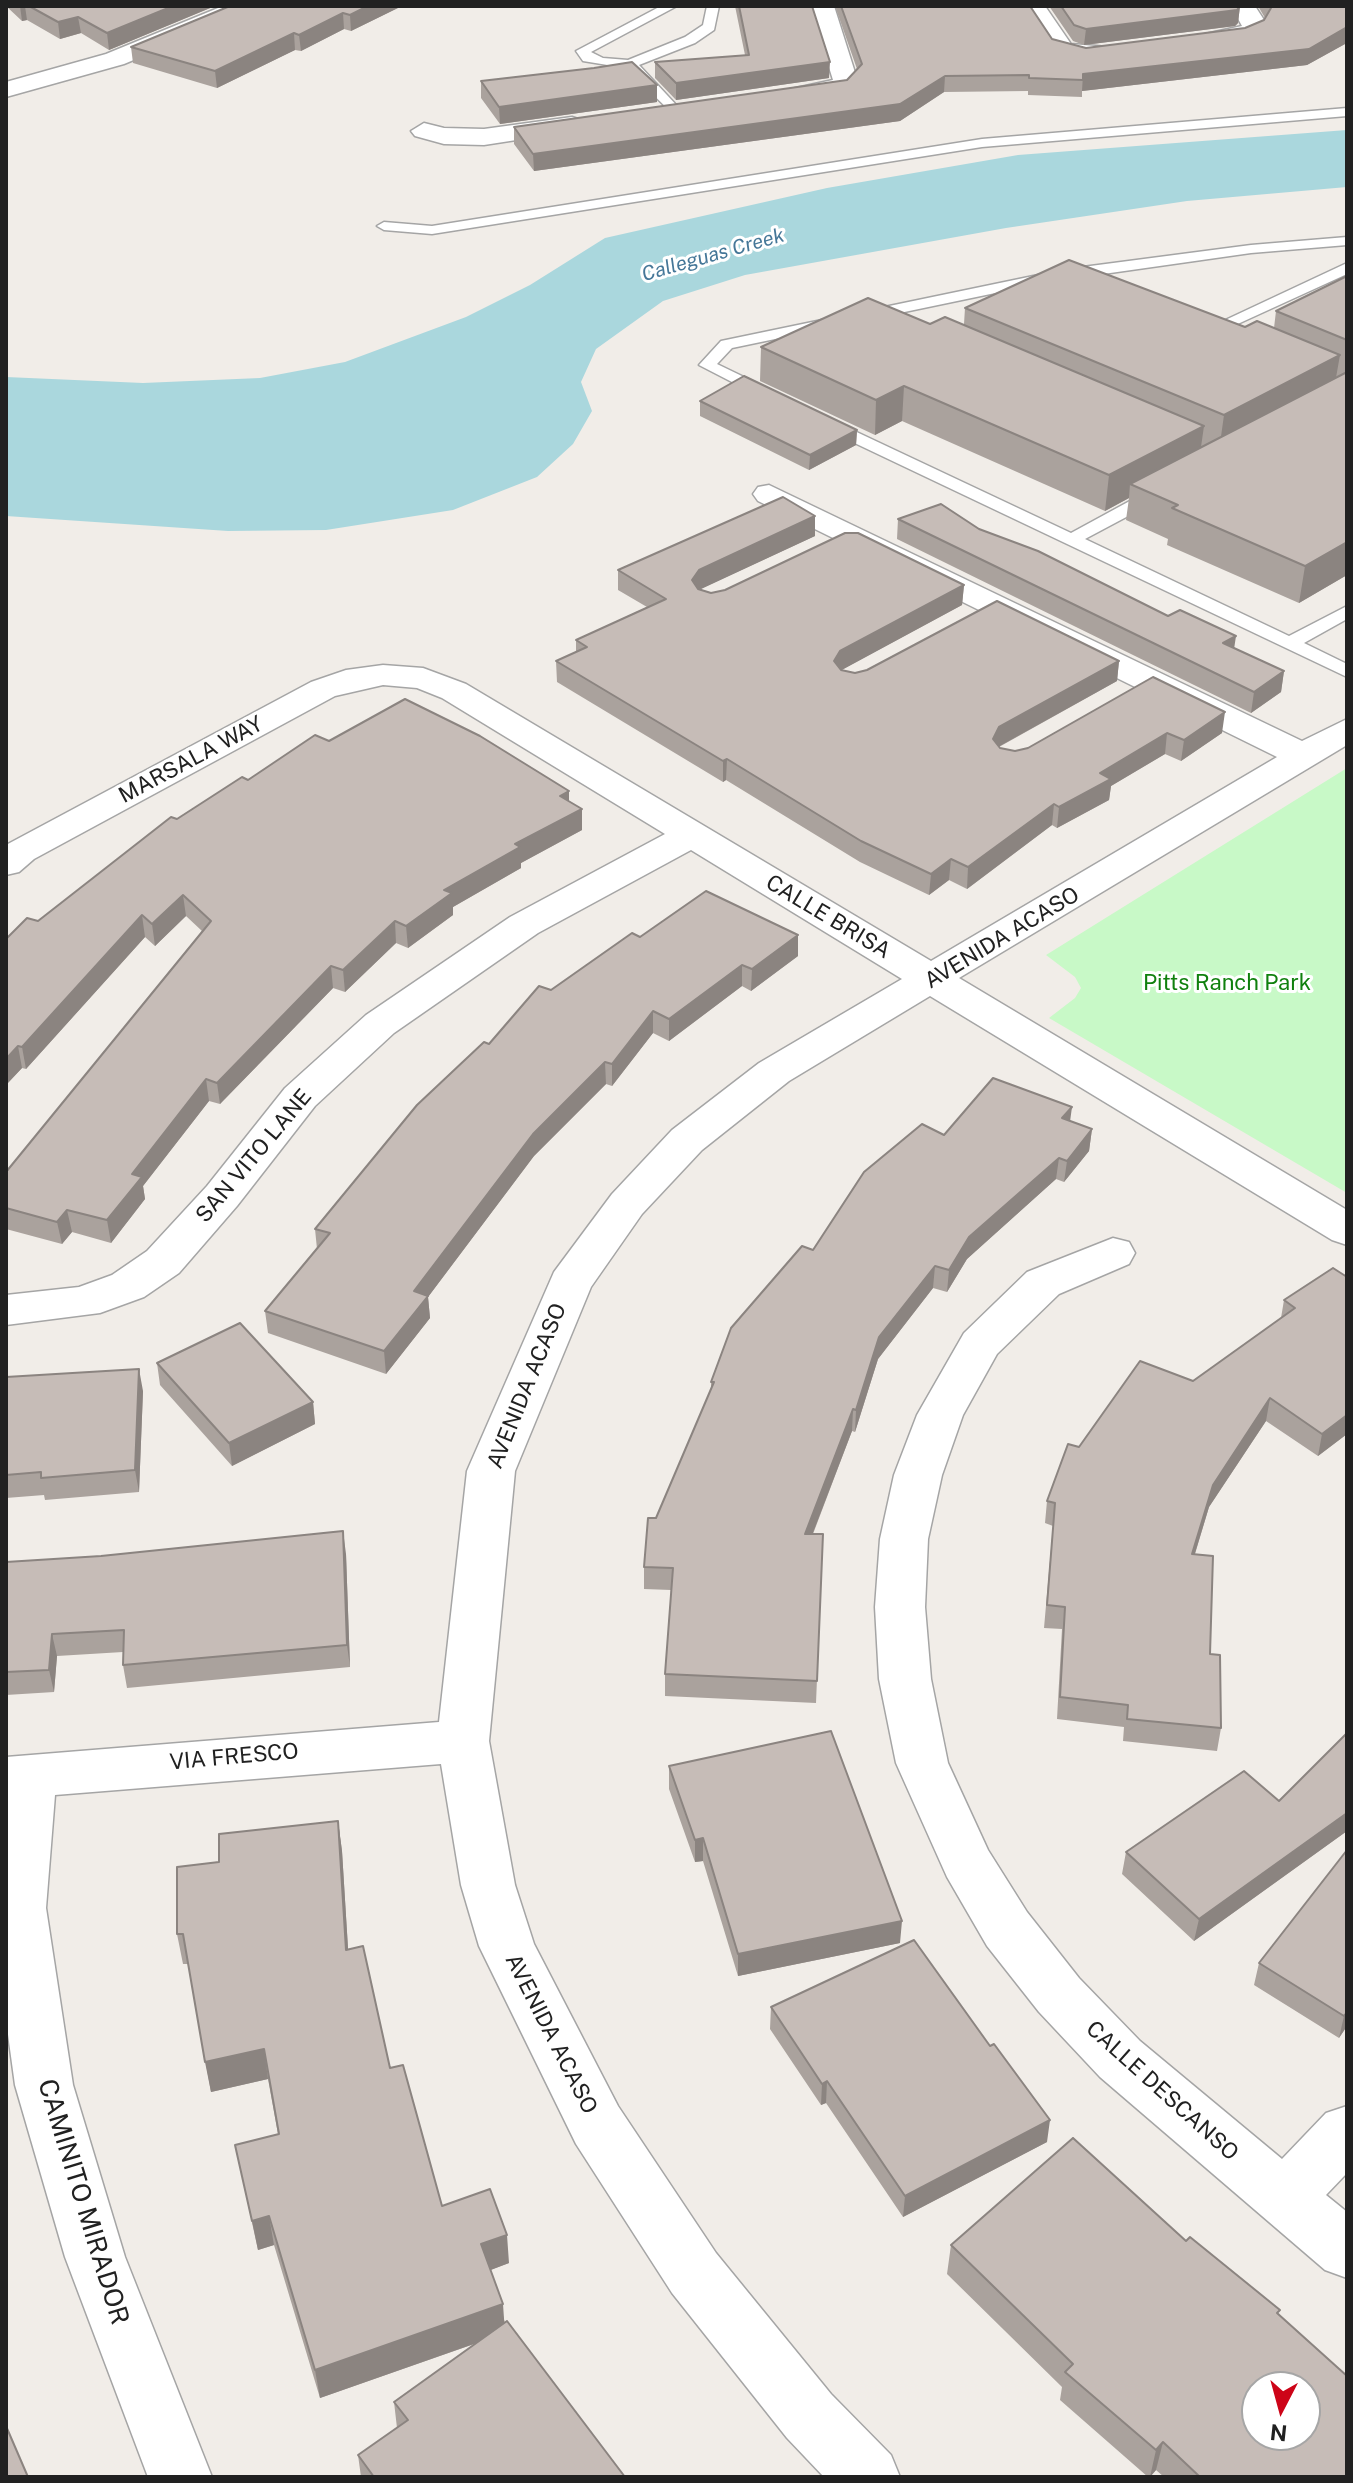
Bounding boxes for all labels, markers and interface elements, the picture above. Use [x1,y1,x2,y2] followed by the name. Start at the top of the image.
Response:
[639,223,787,287] water label: Calleguas Creek
[114,711,268,809] street label: MARSALA WAY
[761,869,895,965] street label: CALLE BRISA
[920,881,1084,995] street label: AVENIDA ACASO
[1143,970,1311,996] park label: Pitts Ranch Park
[190,1084,318,1228] street label: SAN VITO LANE
[482,1300,572,1472] street label: AVENIDA ACASO
[168,1738,300,1776] street label: VIA FRESCO
[499,1950,603,2118] street label: AVENIDA ACASO
[1080,2016,1244,2166] street label: CALLE DESCANSO
[31,2075,135,2329] street label: CAMINITO MIRADOR
[1241,2371,1321,2451] north arrow
[1269,2419,1289,2447] text: N

